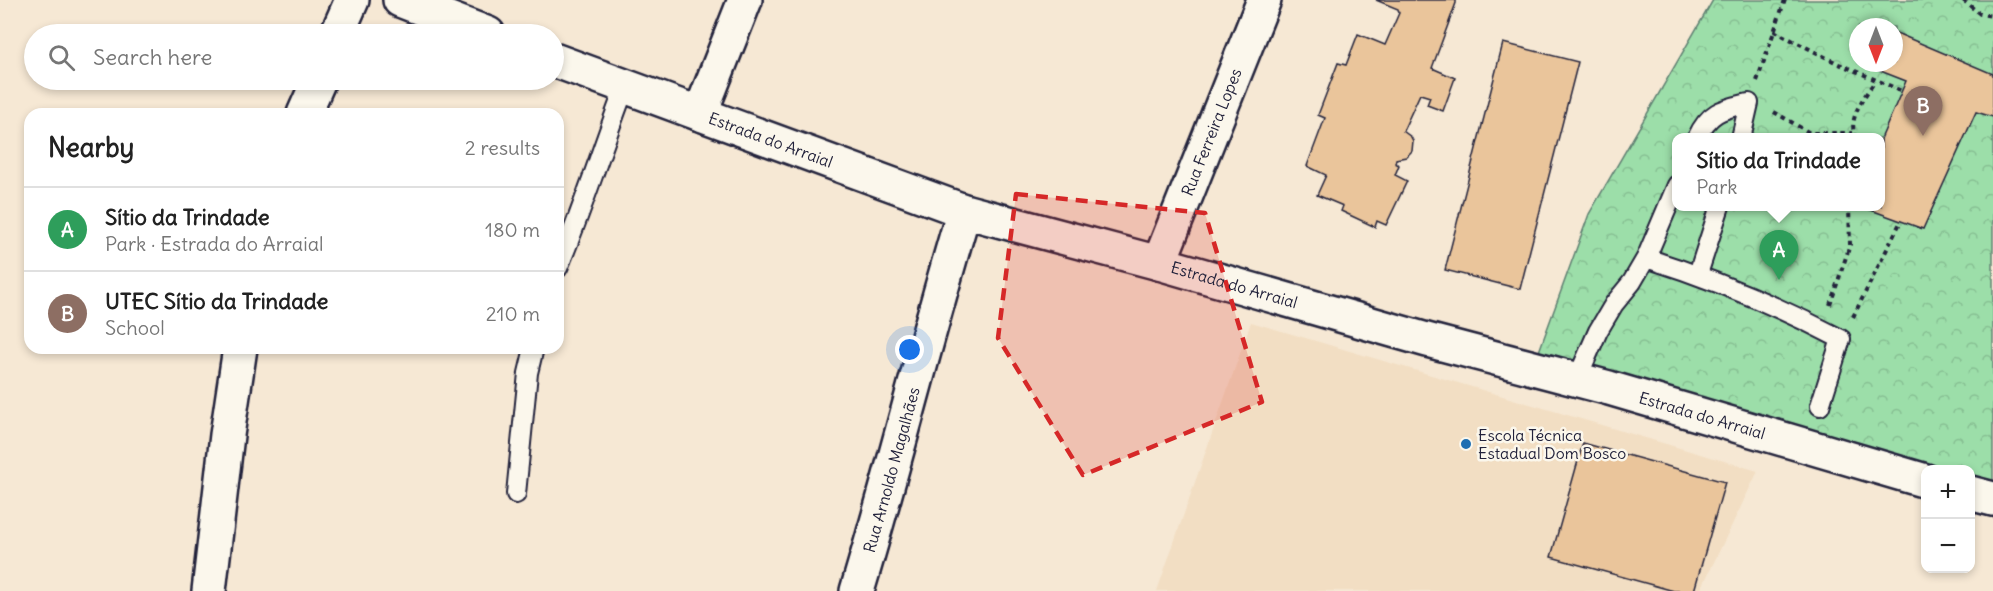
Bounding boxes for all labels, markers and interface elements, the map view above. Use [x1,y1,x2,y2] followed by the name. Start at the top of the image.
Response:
[1849,18,1903,72] north arrow
[24,24,564,90] search box
[45,41,78,74] icon: search
[93,43,212,71] text: Search here
[1177,65,1246,199] street label: Rua Ferreira Lopes
[1904,86,1942,136] pin: B
[706,108,836,172] street label: Estrada do Arraial
[48,131,134,164] text: Nearby
[1672,133,1885,211] popup
[465,135,540,160] text: 2 results
[1696,146,1861,174] text: Sítio da Trindade
[1696,174,1738,199] text: Park
[105,203,270,231] text: Sítio da Trindade
[61,217,74,242] text: A
[485,217,540,242] text: 180 m
[1760,230,1798,280] pin: A
[105,231,324,256] text: Park · Estrada do Arraial
[1169,257,1300,312] street label: Estrada do Arraial
[105,287,328,315] text: UTEC Sítio da Trindade
[61,301,74,326] text: B
[486,301,540,326] text: 210 m
[105,315,165,340] text: School
[895,335,924,364] your location
[859,385,924,555] street label: Rua Arnoldo Magalhães
[1637,387,1768,443] street label: Estrada do Arraial
[1478,425,1626,463] place label: Escola Técnica Estadual Dom Bosco
[1459,437,1473,451] marker: Escola Técnica Estadual Dom Bosco
[1921,465,1975,573] map controls
[1921,465,1975,519] button: +
[1921,519,1975,573] button: −

